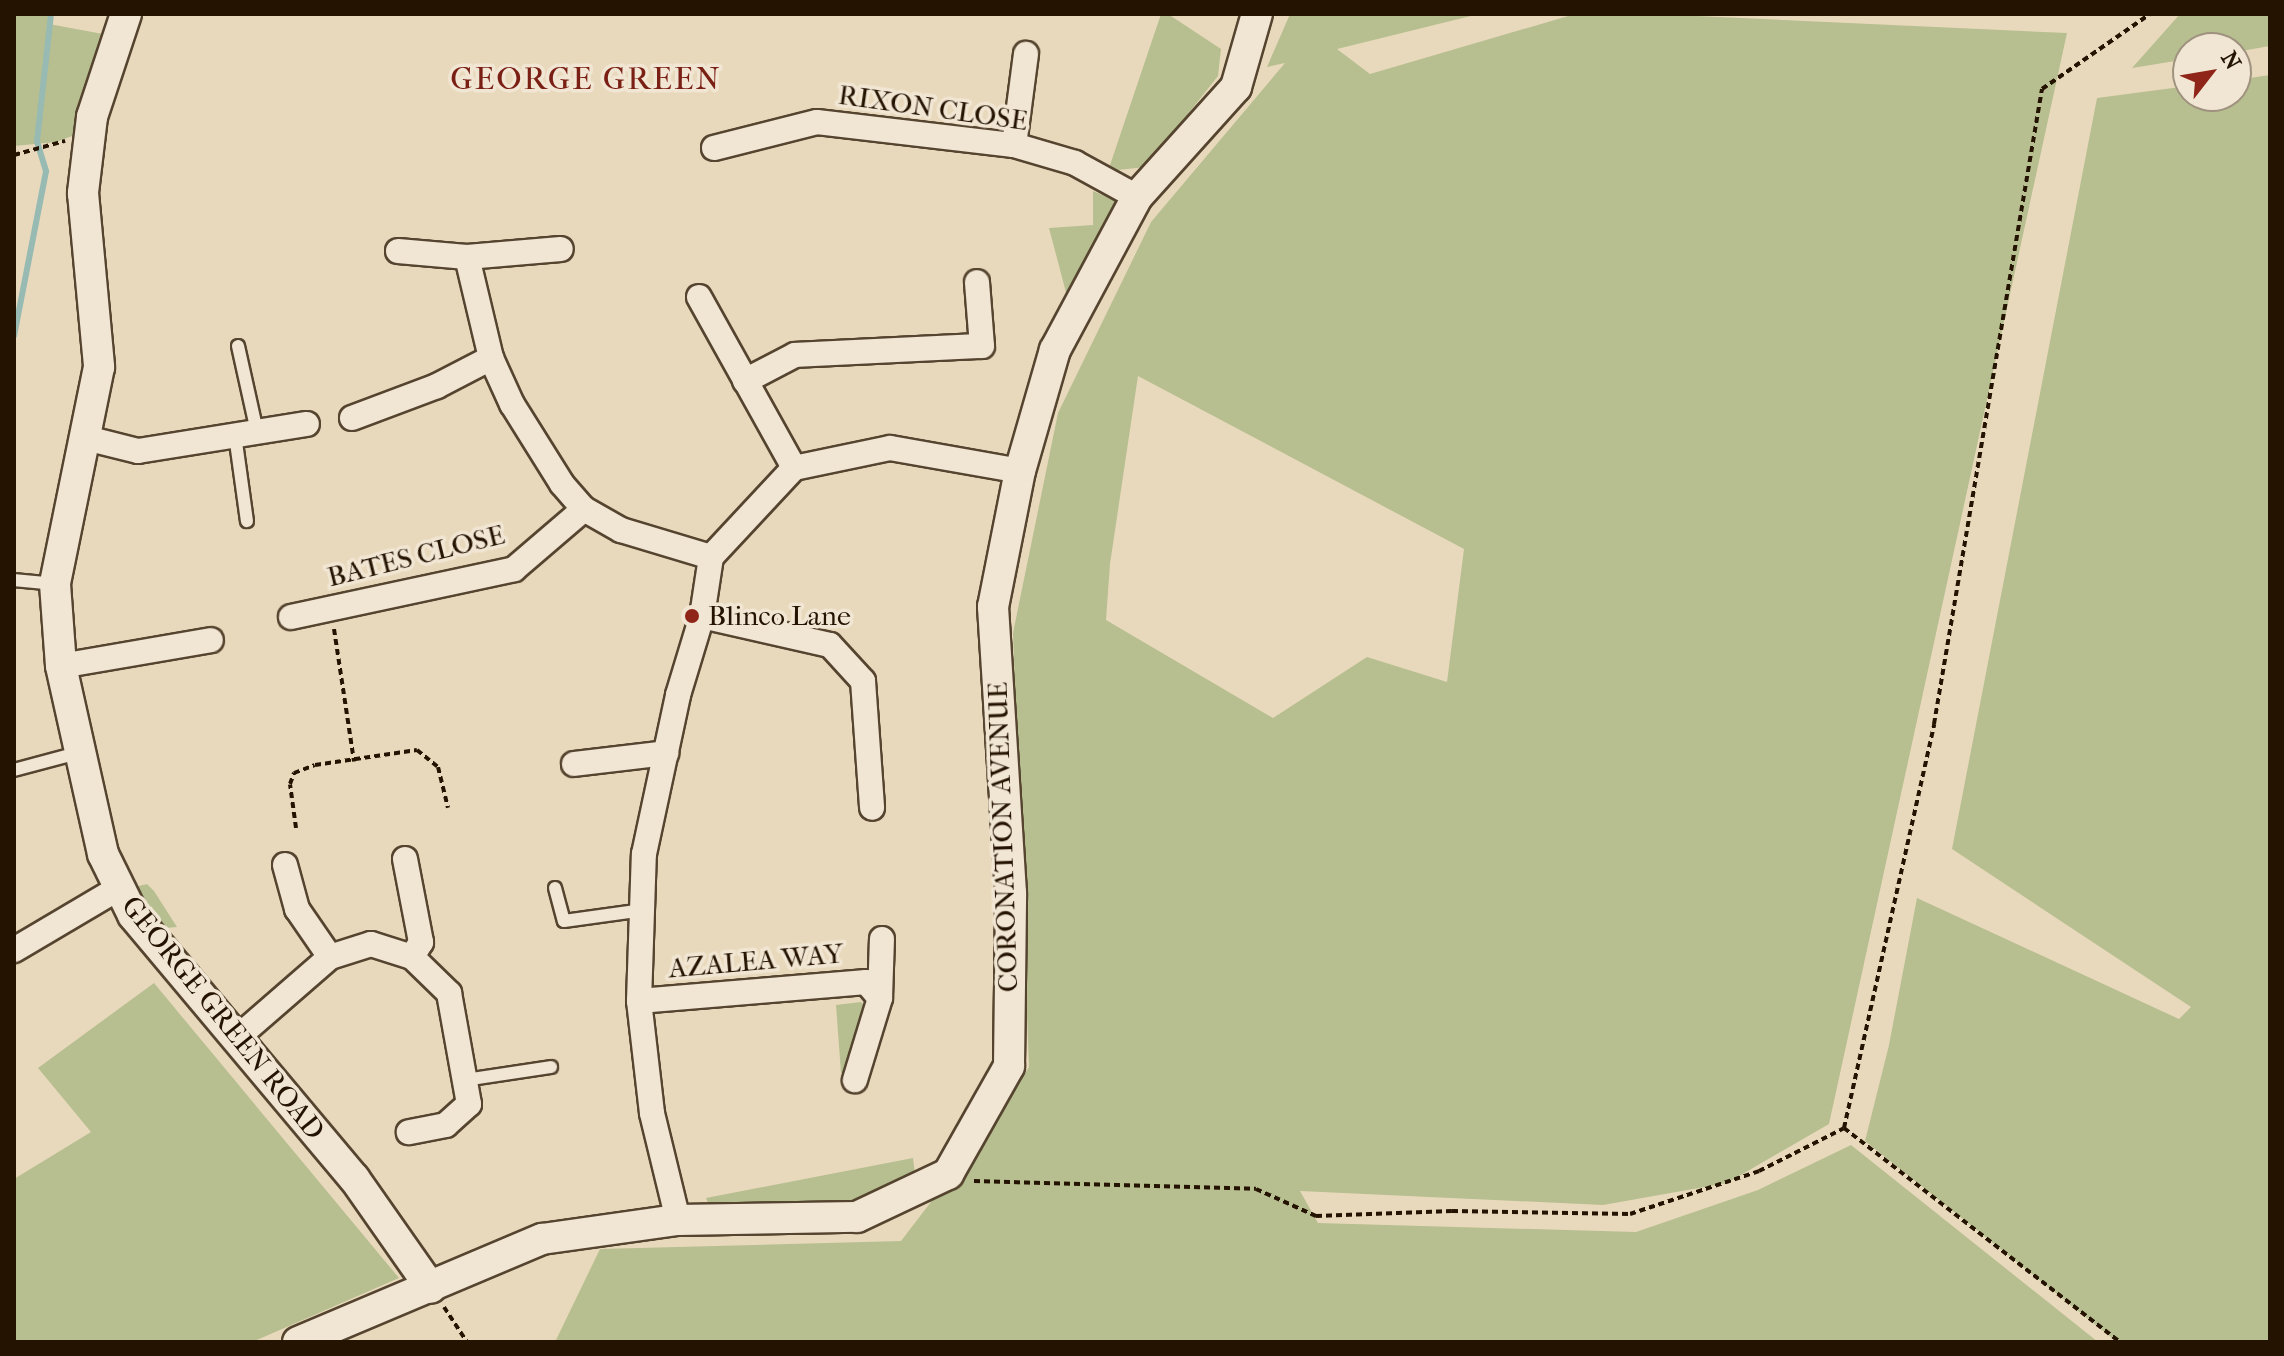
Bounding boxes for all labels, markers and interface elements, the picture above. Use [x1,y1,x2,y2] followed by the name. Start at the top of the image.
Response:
[2172,32,2252,112] north arrow
[2215,47,2246,75] text: N
[450,60,722,98] district label: GEORGE GREEN
[836,78,1030,138] street label: RIXON CLOSE
[324,518,508,594] street label: BATES CLOSE
[708,599,851,633] place label: Blinco Lane
[683,607,701,625] marker: Blinco Lane
[981,681,1025,993] street label: CORONATION AVENUE
[114,890,332,1146] street label: GEORGE GREEN ROAD
[667,937,845,985] street label: AZALEA WAY

